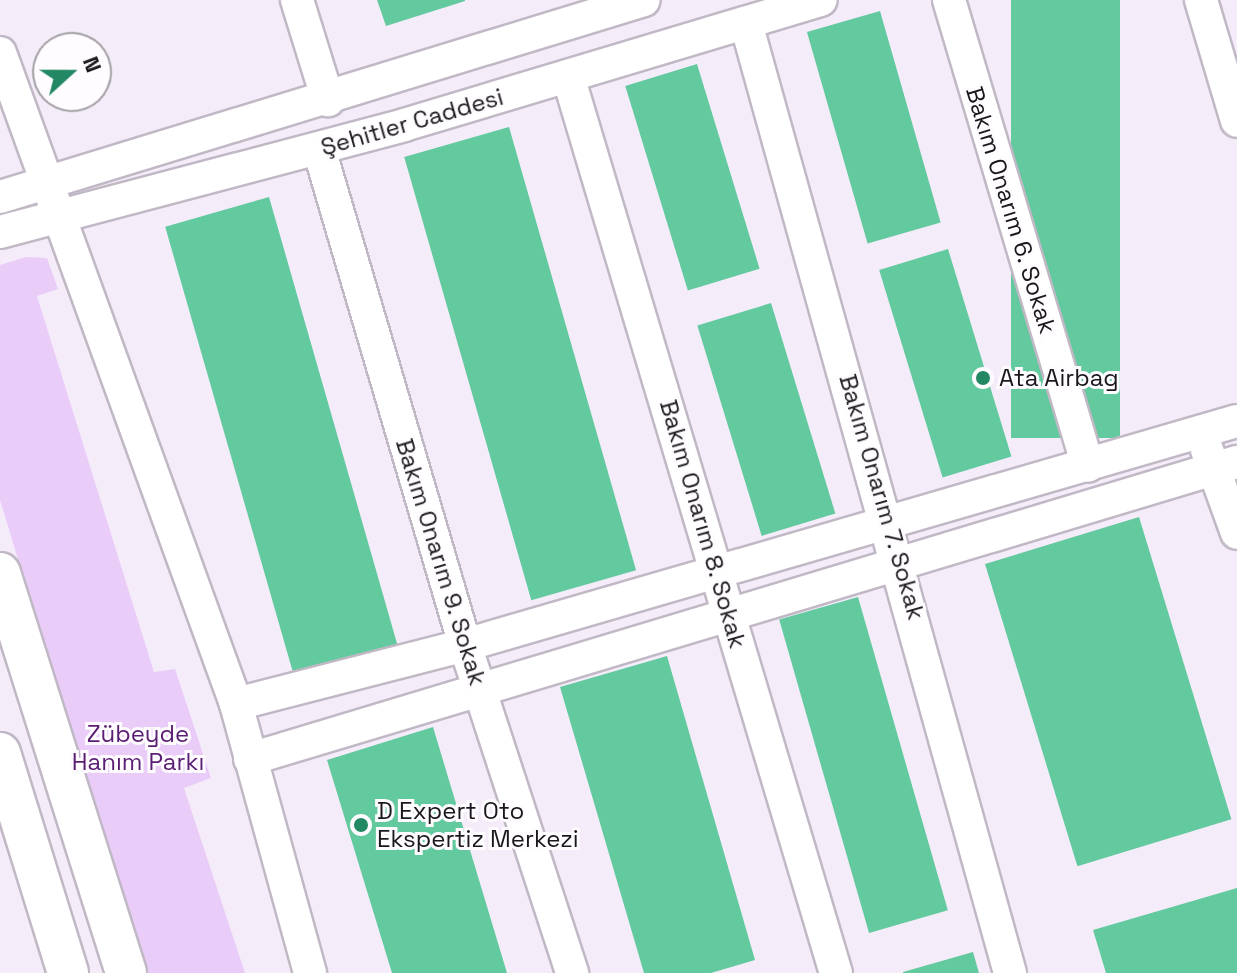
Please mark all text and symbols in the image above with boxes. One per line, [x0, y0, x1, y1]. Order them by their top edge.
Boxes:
north arrow [32, 32, 112, 112]
text: N [77, 52, 108, 76]
street label: Şehitler Caddesi [317, 82, 507, 162]
street label: Bakım Onarım 6. Sokak [960, 83, 1062, 337]
place label: Ata Airbag [999, 364, 1119, 392]
marker: Ata Airbag [974, 369, 992, 387]
street label: Bakım Onarım 7. Sokak [833, 371, 931, 623]
street label: Bakım Onarım 8. Sokak [654, 396, 752, 652]
street label: Bakım Onarım 9. Sokak [390, 435, 492, 689]
park label: Zübeyde Hanım Parkı [72, 720, 204, 776]
place label: D Expert Oto Ekspertiz Merkezi [377, 797, 579, 853]
marker: D Expert Oto Ekspertiz Merkezi [352, 816, 370, 834]

